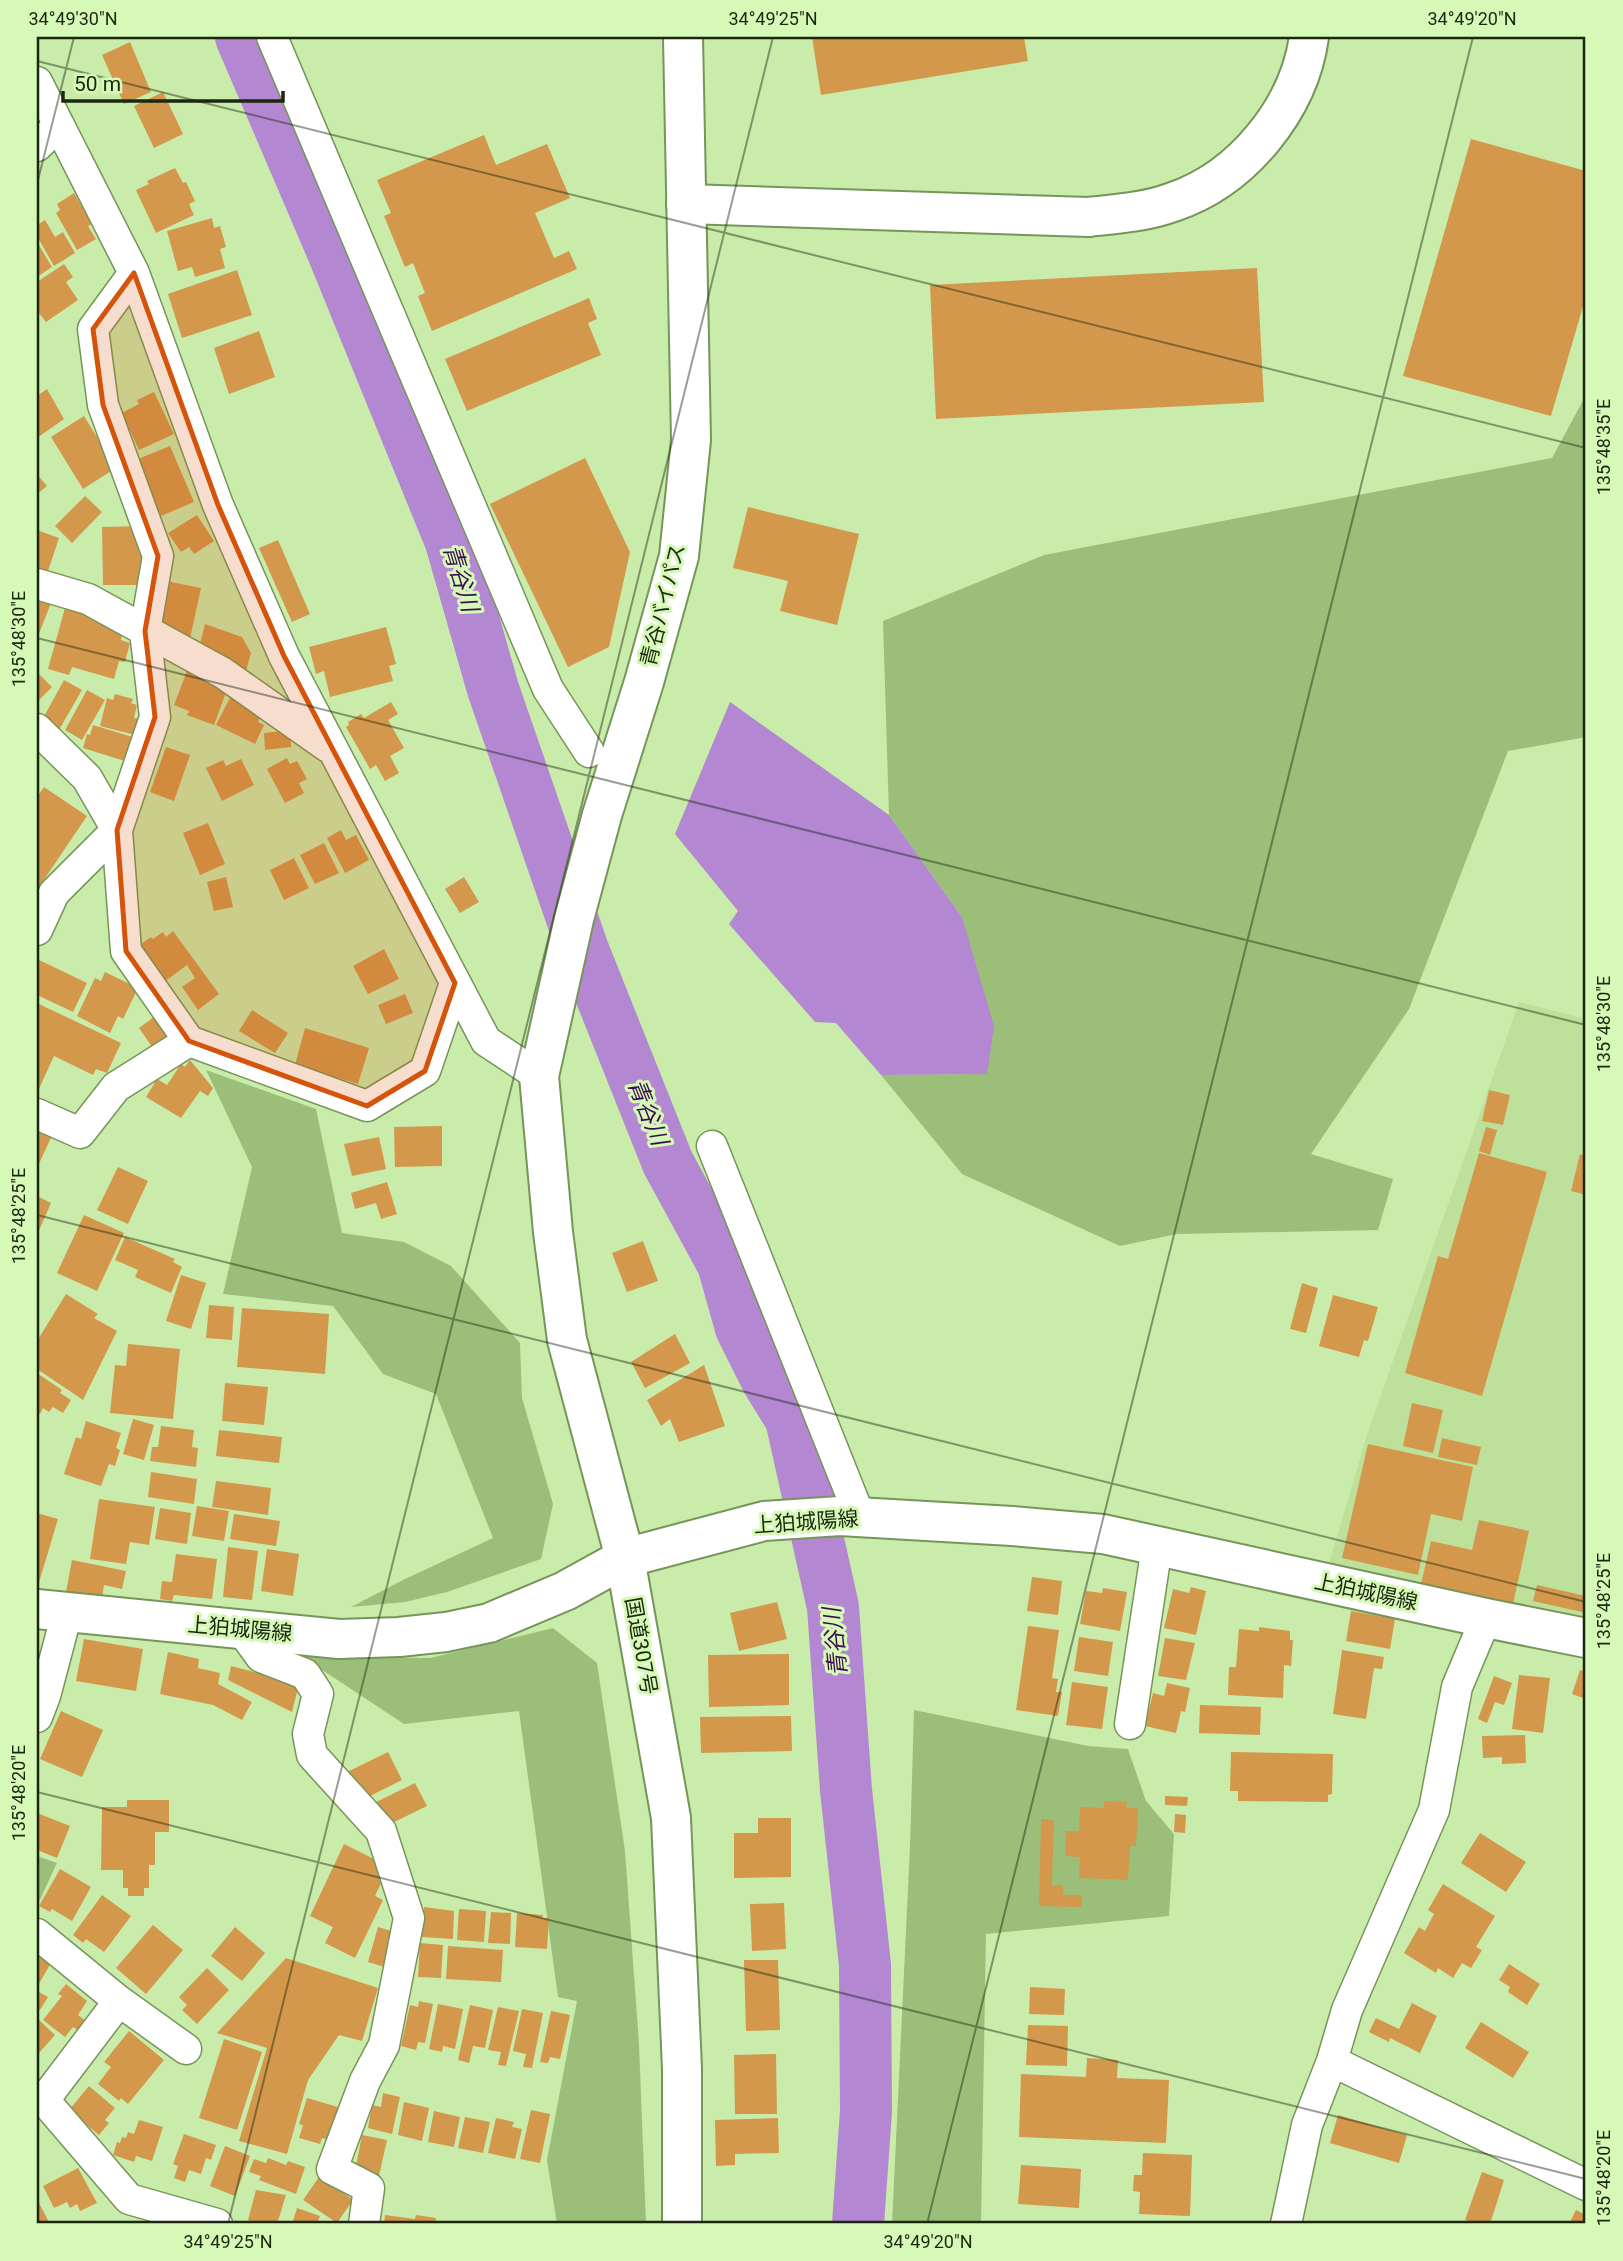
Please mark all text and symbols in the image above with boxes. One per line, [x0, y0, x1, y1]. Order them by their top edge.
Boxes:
text: 34°49'30"N [28, 8, 118, 29]
text: 34°49'25"N [728, 8, 818, 29]
text: 34°49'20"N [1427, 8, 1517, 29]
scale bar [63, 60, 284, 104]
text: 50 m [74, 72, 121, 96]
text: 135°48'35"E [1593, 399, 1614, 495]
water label: 青谷川 [438, 541, 484, 618]
street label: 青谷バイパス [636, 541, 690, 669]
text: 135°48'30"E [8, 591, 29, 687]
text: 135°48'30"E [1593, 976, 1614, 1072]
water label: 青谷川 [622, 1075, 674, 1152]
text: 135°48'25"E [8, 1168, 29, 1264]
street label: 上狛城陽線 [753, 1506, 859, 1538]
text: 135°48'25"E [1593, 1553, 1614, 1649]
street label: 上狛城陽線 [1312, 1569, 1420, 1615]
street label: 国道307号 [621, 1595, 661, 1697]
water label: 青谷川 [818, 1603, 853, 1678]
street label: 上狛城陽線 [187, 1612, 293, 1646]
text: 135°48'20"E [8, 1745, 29, 1841]
text: 135°48'20"E [1593, 2130, 1614, 2226]
text: 34°49'25"N [183, 2231, 273, 2252]
text: 34°49'20"N [883, 2231, 973, 2252]

